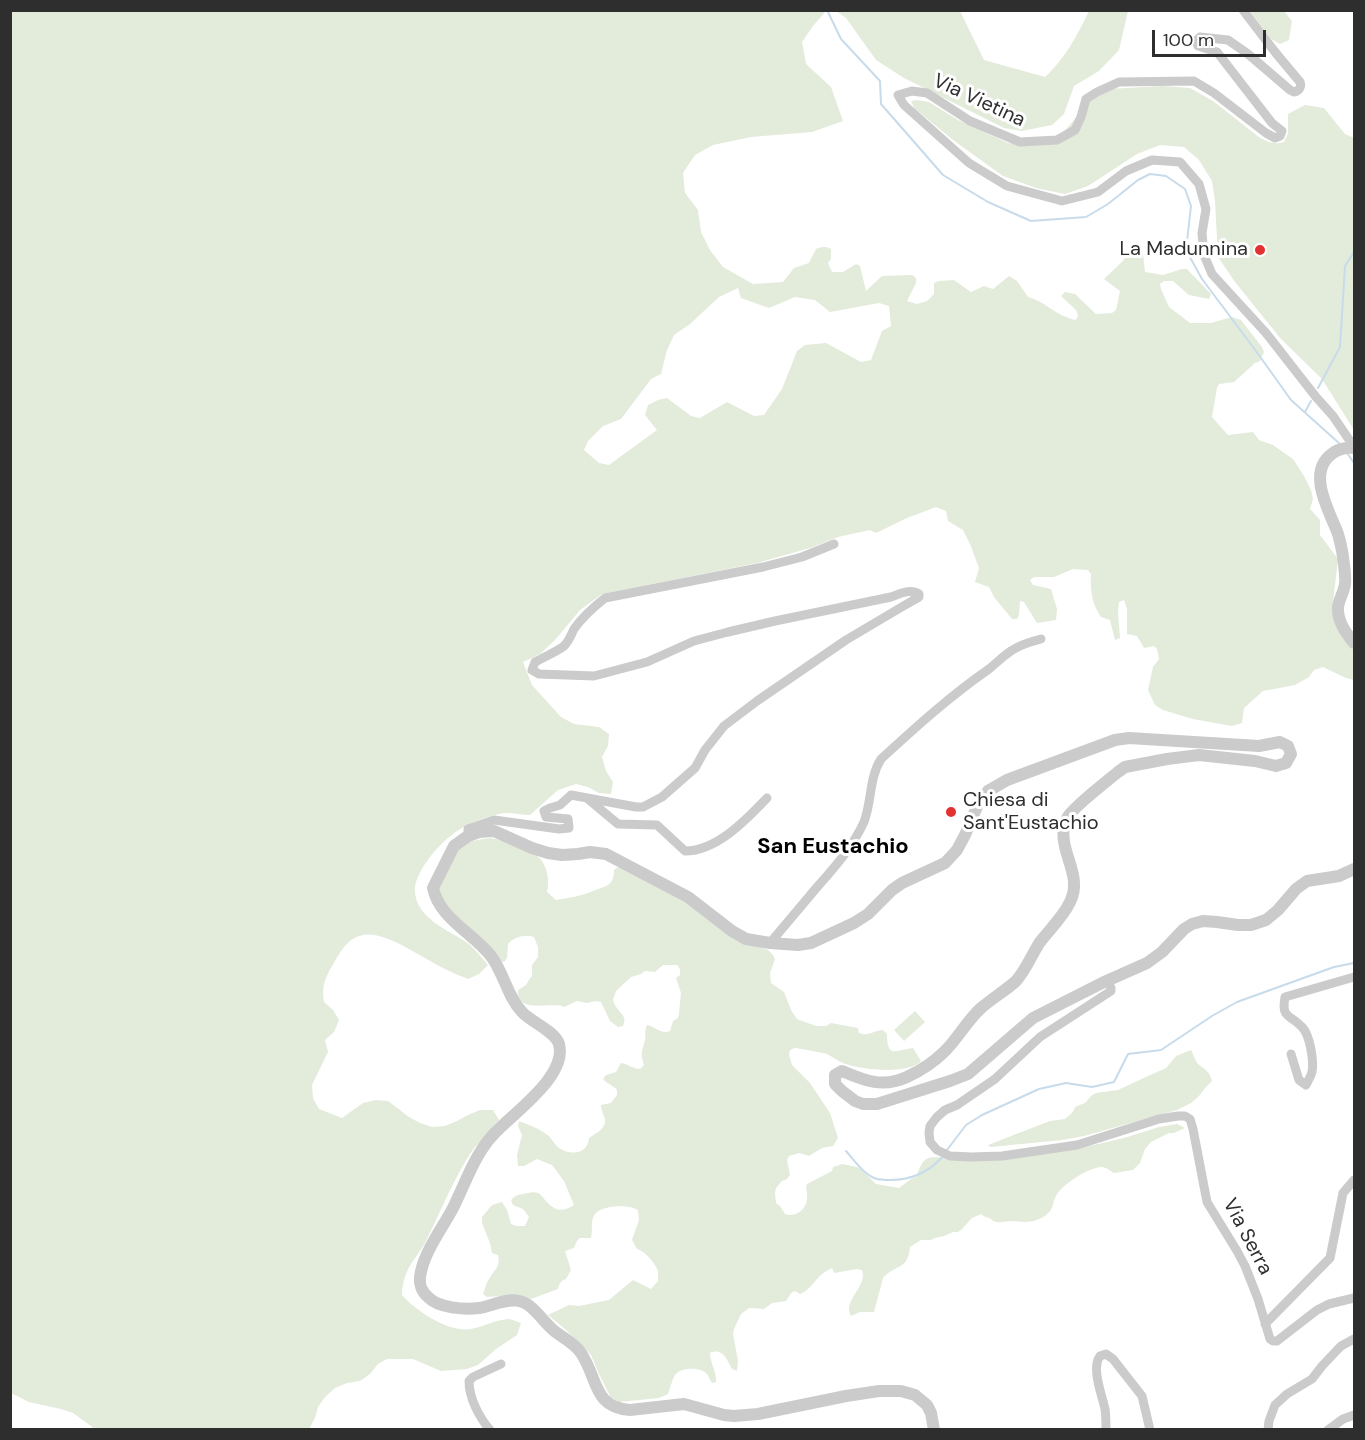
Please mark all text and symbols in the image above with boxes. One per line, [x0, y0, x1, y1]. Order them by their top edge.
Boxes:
scale bar [1155, 18, 1269, 56]
text: 100 m [1163, 28, 1214, 52]
street label: Via Vietina [929, 69, 1029, 133]
place label: La Madunnina [1119, 238, 1248, 262]
marker: La Madunnina [1253, 243, 1267, 257]
place label: Chiesa di Sant'Eustachio [963, 789, 1099, 836]
marker: Chiesa di Sant'Eustachio [944, 805, 958, 819]
district label: San Eustachio [757, 834, 909, 860]
street label: Via Serra [1217, 1195, 1277, 1279]

